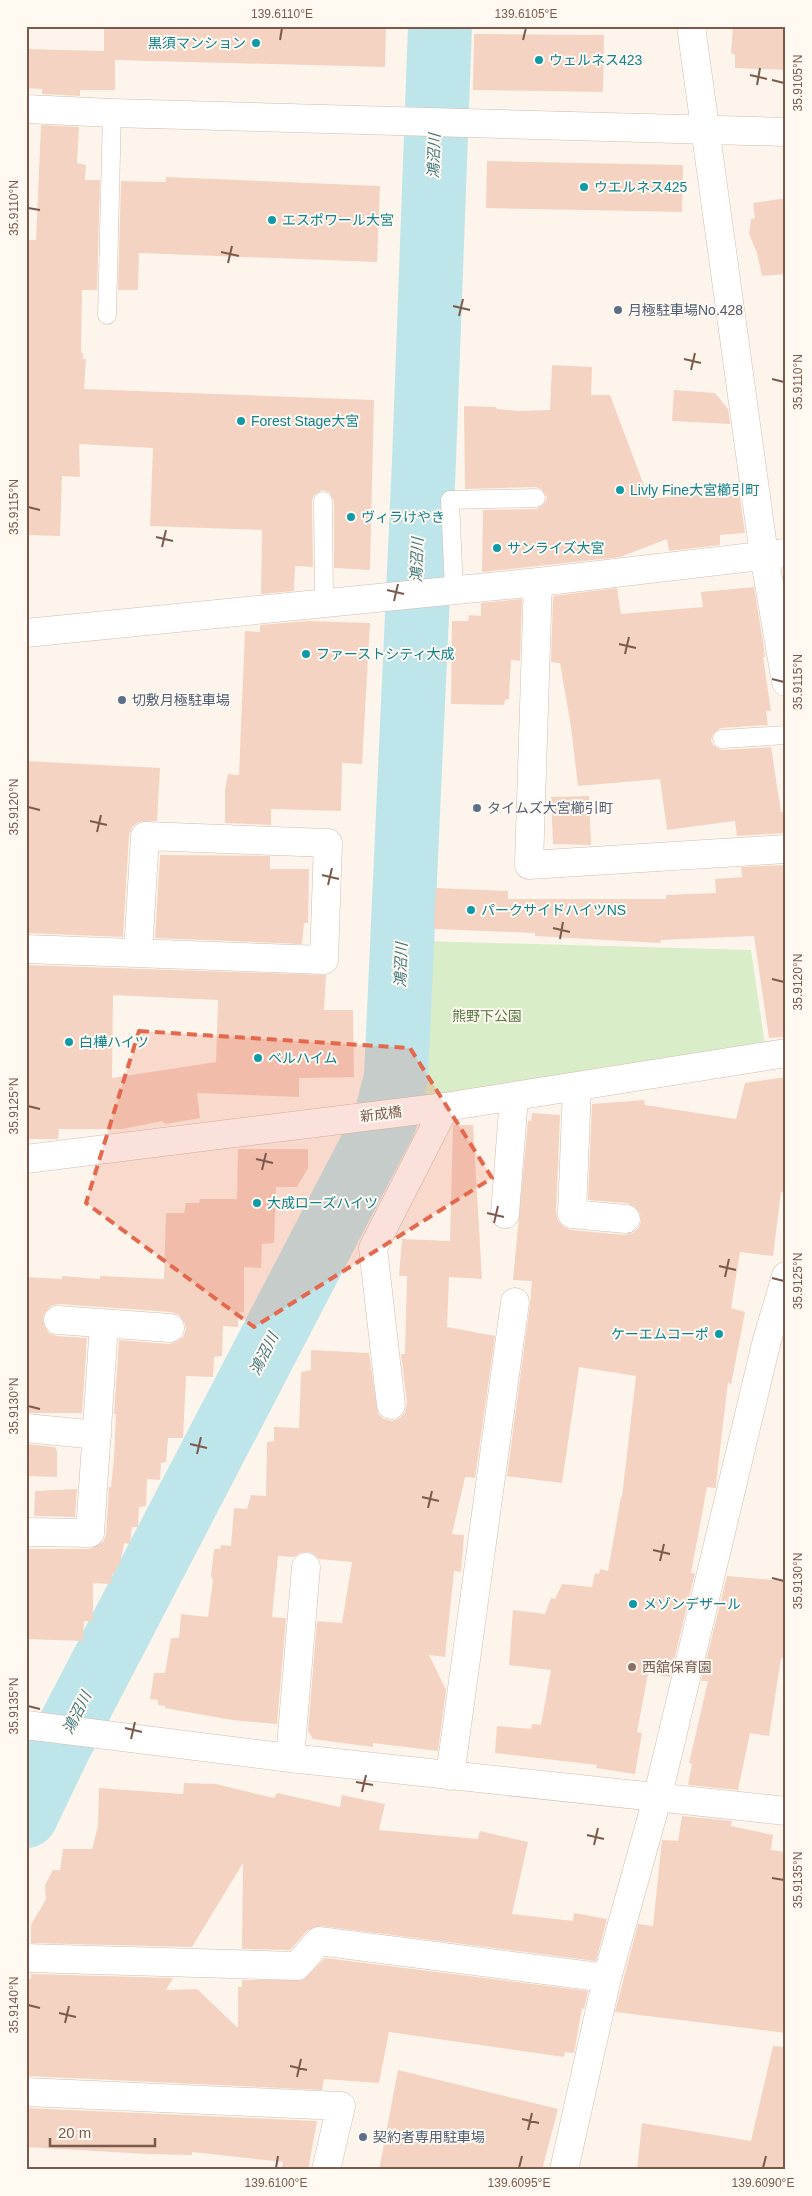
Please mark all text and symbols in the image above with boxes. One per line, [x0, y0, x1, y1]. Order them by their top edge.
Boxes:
text: 139.6110°E [251, 7, 313, 21]
text: 139.6105°E [495, 7, 557, 21]
place label: 黒須マンション [148, 35, 246, 51]
marker: 黒須マンション [250, 37, 262, 49]
place label: ウェルネス423 [549, 52, 643, 68]
marker: ウェルネス423 [533, 54, 545, 66]
text: 35.9105°N [791, 55, 805, 111]
water label: 鴻沼川 [424, 131, 443, 179]
place label: ウエルネス425 [594, 179, 688, 195]
text: 35.9110°N [7, 180, 21, 236]
marker: ウエルネス425 [578, 181, 590, 193]
place label: エスポワール大宮 [282, 212, 394, 228]
marker: エスポワール大宮 [266, 214, 278, 226]
place label: 月極駐車場No.428 [628, 302, 743, 318]
marker: 月極駐車場No.428 [612, 304, 624, 316]
text: 35.9110°N [791, 354, 805, 410]
place label: Forest Stage大宮 [251, 413, 359, 429]
marker: Forest Stage大宮 [235, 415, 247, 427]
text: 35.9115°N [7, 479, 21, 535]
place label: Livly Fine大宮櫛引町 [630, 482, 759, 498]
marker: Livly Fine大宮櫛引町 [614, 484, 626, 496]
place label: ヴィラけやき [361, 509, 445, 525]
marker: ヴィラけやき [345, 511, 357, 523]
water label: 鴻沼川 [407, 535, 426, 583]
place label: サンライズ大宮 [507, 540, 605, 556]
marker: サンライズ大宮 [491, 542, 503, 554]
place label: ファーストシティ大成 [316, 646, 454, 662]
marker: ファーストシティ大成 [300, 648, 312, 660]
text: 35.9115°N [791, 654, 805, 710]
place label: 切敷月極駐車場 [132, 692, 230, 708]
marker: 切敷月極駐車場 [116, 694, 128, 706]
text: 35.9120°N [7, 779, 21, 835]
place label: タイムズ大宮櫛引町 [487, 800, 613, 816]
marker: タイムズ大宮櫛引町 [471, 802, 483, 814]
place label: パークサイドハイツNS [481, 902, 626, 918]
marker: パークサイドハイツNS [465, 904, 477, 916]
water label: 鴻沼川 [391, 940, 410, 988]
text: 35.9120°N [791, 954, 805, 1010]
park label: 熊野下公園 [452, 1008, 522, 1024]
place label: 白樺ハイツ [79, 1034, 149, 1050]
marker: 白樺ハイツ [63, 1036, 75, 1048]
place label: ベルハイム [268, 1050, 337, 1066]
marker: ベルハイム [252, 1052, 264, 1064]
text: 35.9125°N [7, 1078, 21, 1134]
street label: 新成橋 [359, 1104, 403, 1124]
place label: 大成ローズハイツ [267, 1195, 378, 1211]
marker: 大成ローズハイツ [251, 1197, 263, 1209]
text: 35.9125°N [791, 1253, 805, 1309]
place label: ケーエムコーポ [611, 1326, 709, 1342]
water label: 鴻沼川 [246, 1328, 282, 1378]
marker: ケーエムコーポ [713, 1328, 725, 1340]
text: 35.9130°N [7, 1378, 21, 1434]
text: 35.9130°N [791, 1553, 805, 1609]
place label: メゾンデザール [643, 1596, 741, 1612]
marker: メゾンデザール [627, 1598, 639, 1610]
place label: 西舘保育園 [642, 1659, 712, 1675]
marker: 西舘保育園 [626, 1661, 638, 1673]
text: 35.9135°N [7, 1678, 21, 1734]
water label: 鴻沼川 [59, 1687, 95, 1737]
text: 35.9135°N [791, 1852, 805, 1908]
text: 35.9140°N [7, 1977, 21, 2033]
scale bar [50, 2116, 155, 2148]
text: 20 m [58, 2124, 91, 2141]
place label: 契約者専用駐車場 [373, 2129, 485, 2145]
marker: 契約者専用駐車場 [357, 2131, 369, 2143]
text: 139.6100°E [245, 2176, 307, 2190]
text: 139.6095°E [488, 2176, 550, 2190]
text: 139.6090°E [732, 2176, 794, 2190]

